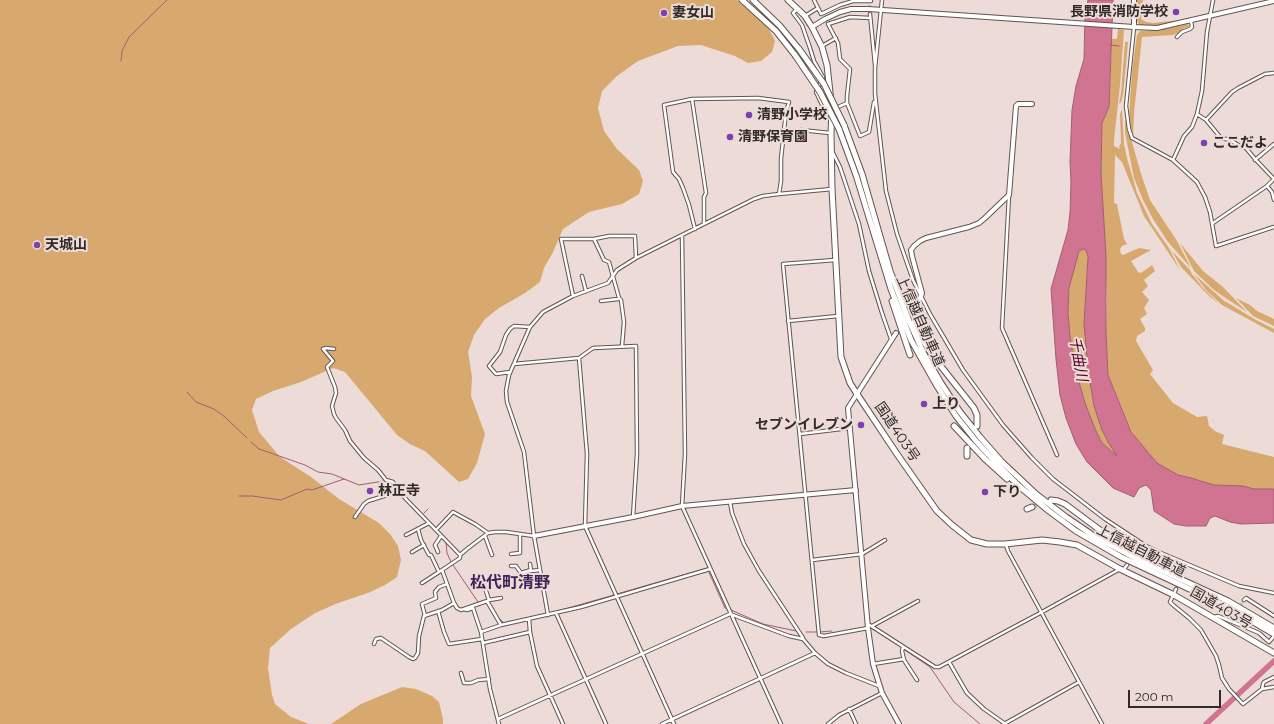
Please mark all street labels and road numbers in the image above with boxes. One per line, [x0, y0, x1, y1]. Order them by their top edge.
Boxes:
street label: 上信越自動車道 [892, 273, 948, 369]
street label: 国道403号 [871, 399, 923, 465]
street label: 上信越自動車道 [1094, 521, 1188, 581]
street label: 国道403号 [1187, 584, 1255, 632]

